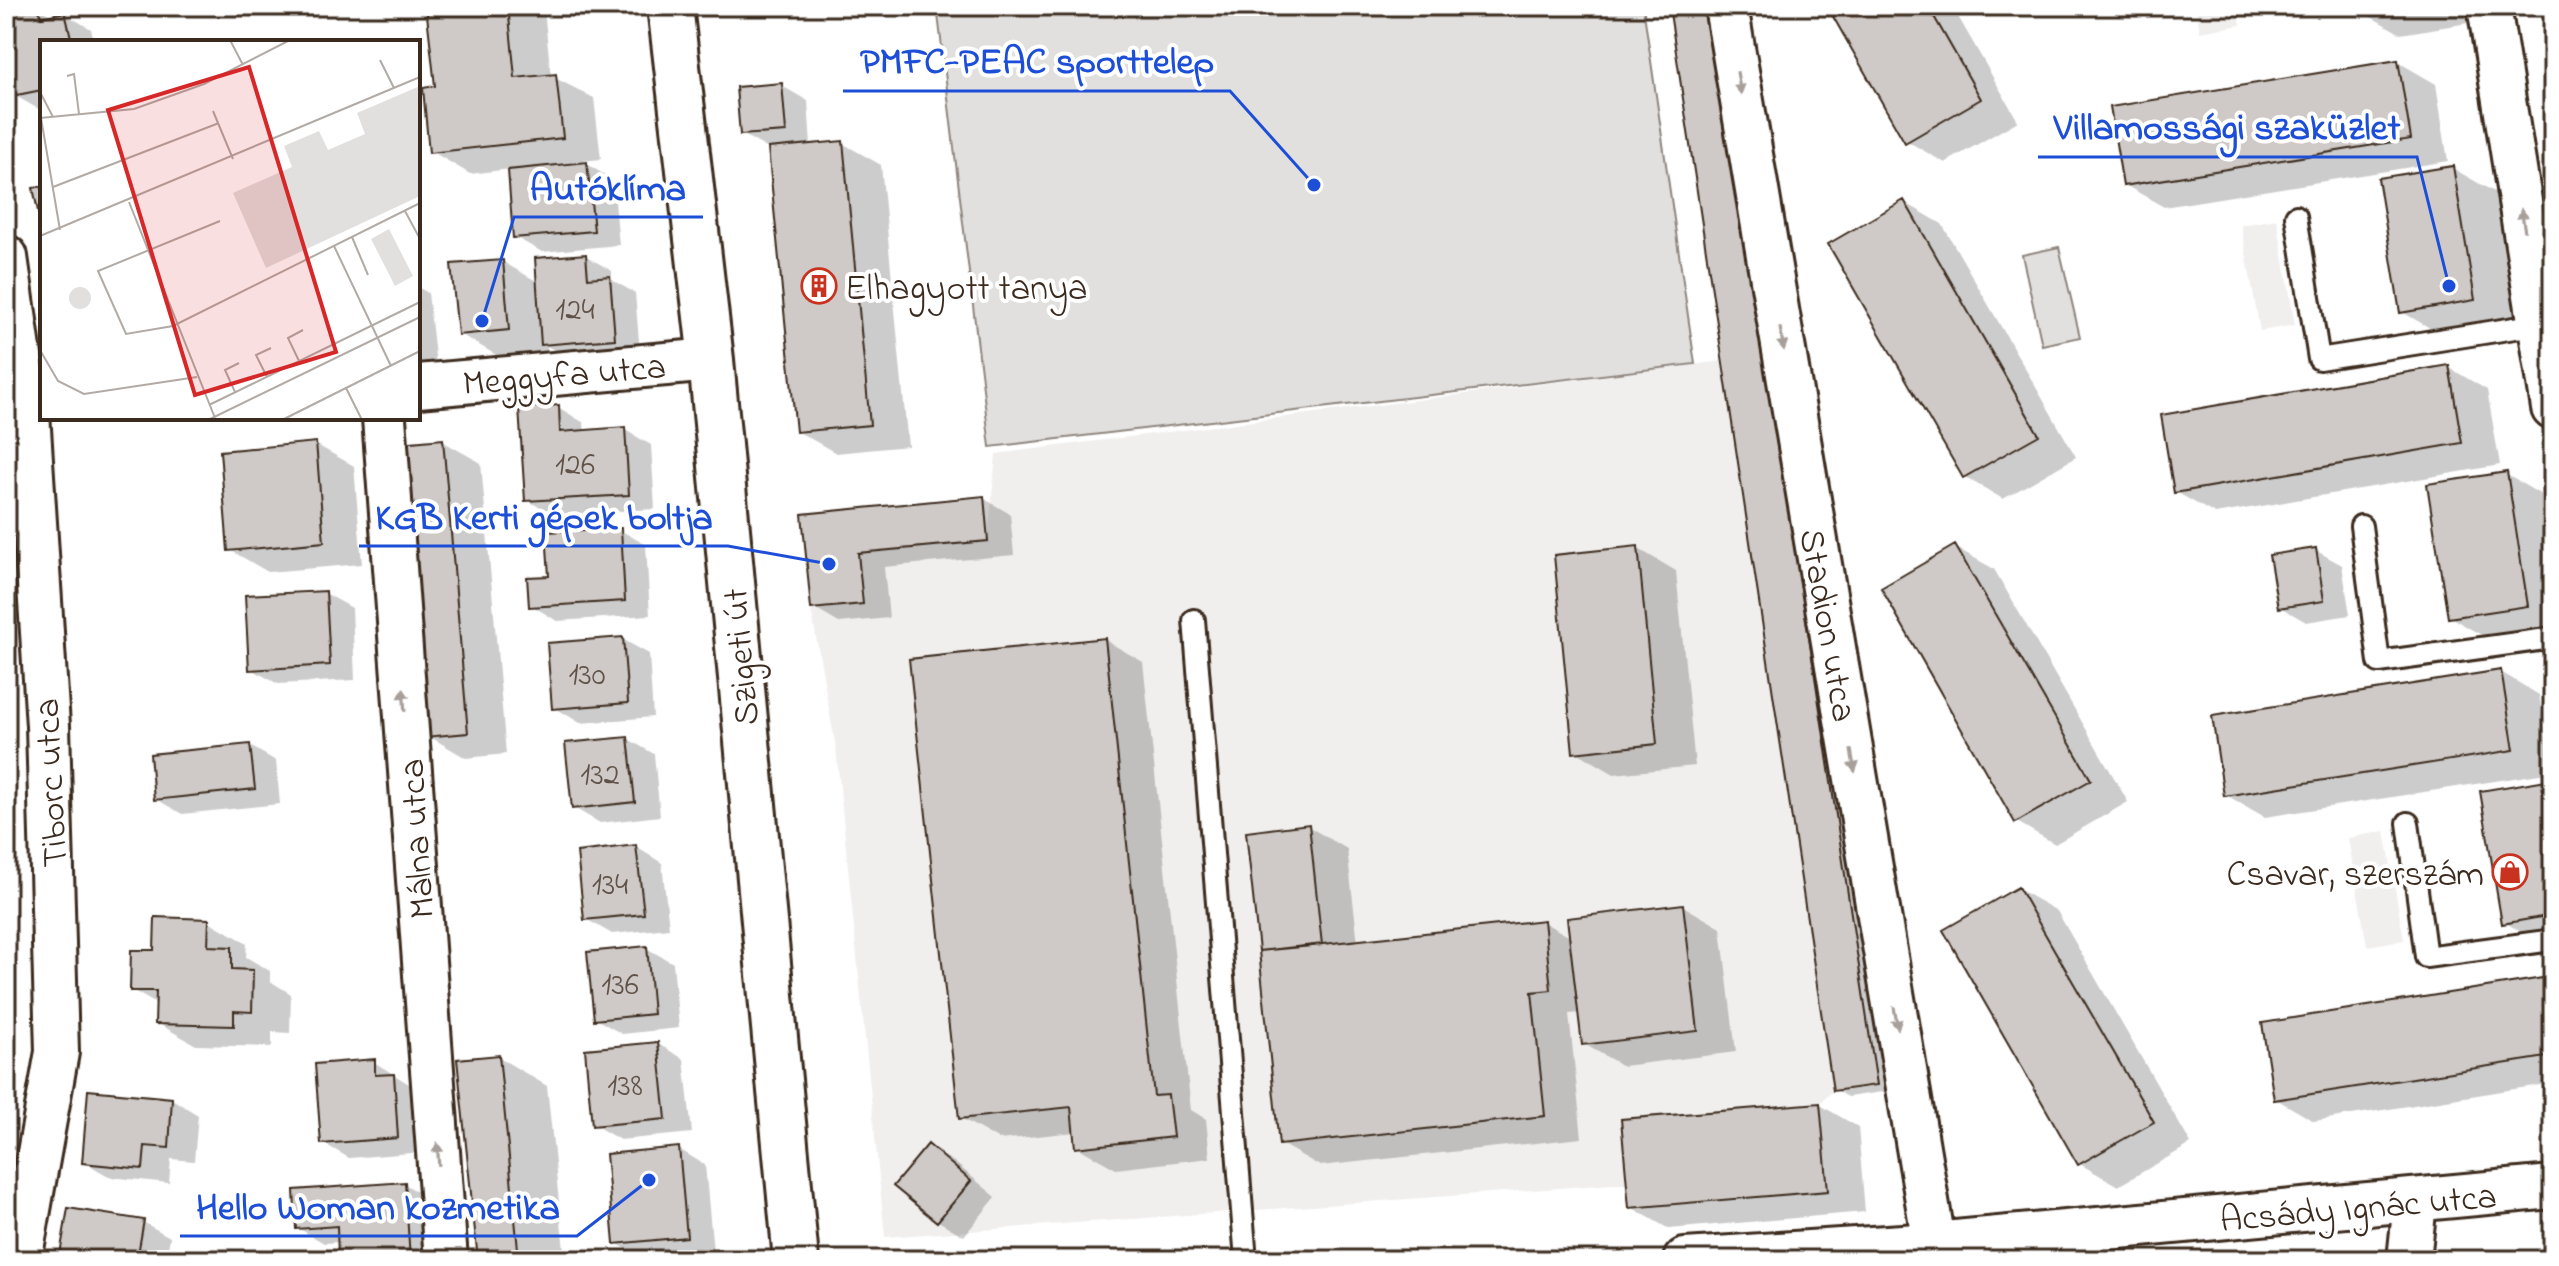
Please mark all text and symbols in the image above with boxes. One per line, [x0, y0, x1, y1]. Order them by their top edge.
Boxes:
callout: PMFC-PEAC sporttelep [843, 29, 1230, 91]
text: PMFC-PEAC sporttelep [860, 36, 1214, 92]
inset map [40, 40, 420, 420]
one-way arrow [1734, 71, 1746, 96]
callout: Villamossági szaküzlet [2038, 95, 2417, 157]
text: Villamossági szaküzlet [2053, 102, 2401, 158]
callout: Autóklíma [514, 155, 703, 217]
text: Autóklíma [530, 163, 686, 219]
one-way arrow [2516, 207, 2529, 232]
place label: Elhagyott tanya [845, 264, 1087, 317]
building icon: Elhagyott tanya [800, 267, 838, 305]
house number: 124 [555, 288, 595, 335]
one-way arrow [1777, 327, 1789, 352]
street label: Meggyfa utca [461, 342, 668, 413]
house number: 126 [555, 443, 595, 490]
callout: KGB Kerti gépek boltja [359, 484, 728, 546]
text: KGB Kerti gépek boltja [375, 492, 713, 548]
street label: Stadion utca [1783, 525, 1869, 726]
street label: Szigeti út [711, 586, 776, 727]
house number: 130 [568, 653, 606, 700]
one-way arrow [397, 687, 410, 712]
street label: Tiborc utca [23, 697, 84, 869]
one-way arrow [1848, 749, 1860, 774]
house number: 132 [580, 753, 620, 800]
street label: Málna utca [387, 757, 452, 920]
place label: Csavar, szerszám [2227, 850, 2484, 903]
shop icon: Csavar, szerszám [2491, 853, 2529, 891]
house number: 134 [592, 863, 628, 910]
house number: 136 [601, 963, 639, 1010]
one-way arrow [1891, 1006, 1903, 1031]
house number: 138 [607, 1064, 643, 1111]
one-way arrow [431, 1141, 444, 1166]
street label: Acsády Ignác utca [2218, 1172, 2499, 1249]
callout: Hello Woman kozmetika [180, 1174, 577, 1236]
text: Hello Woman kozmetika [196, 1182, 560, 1238]

